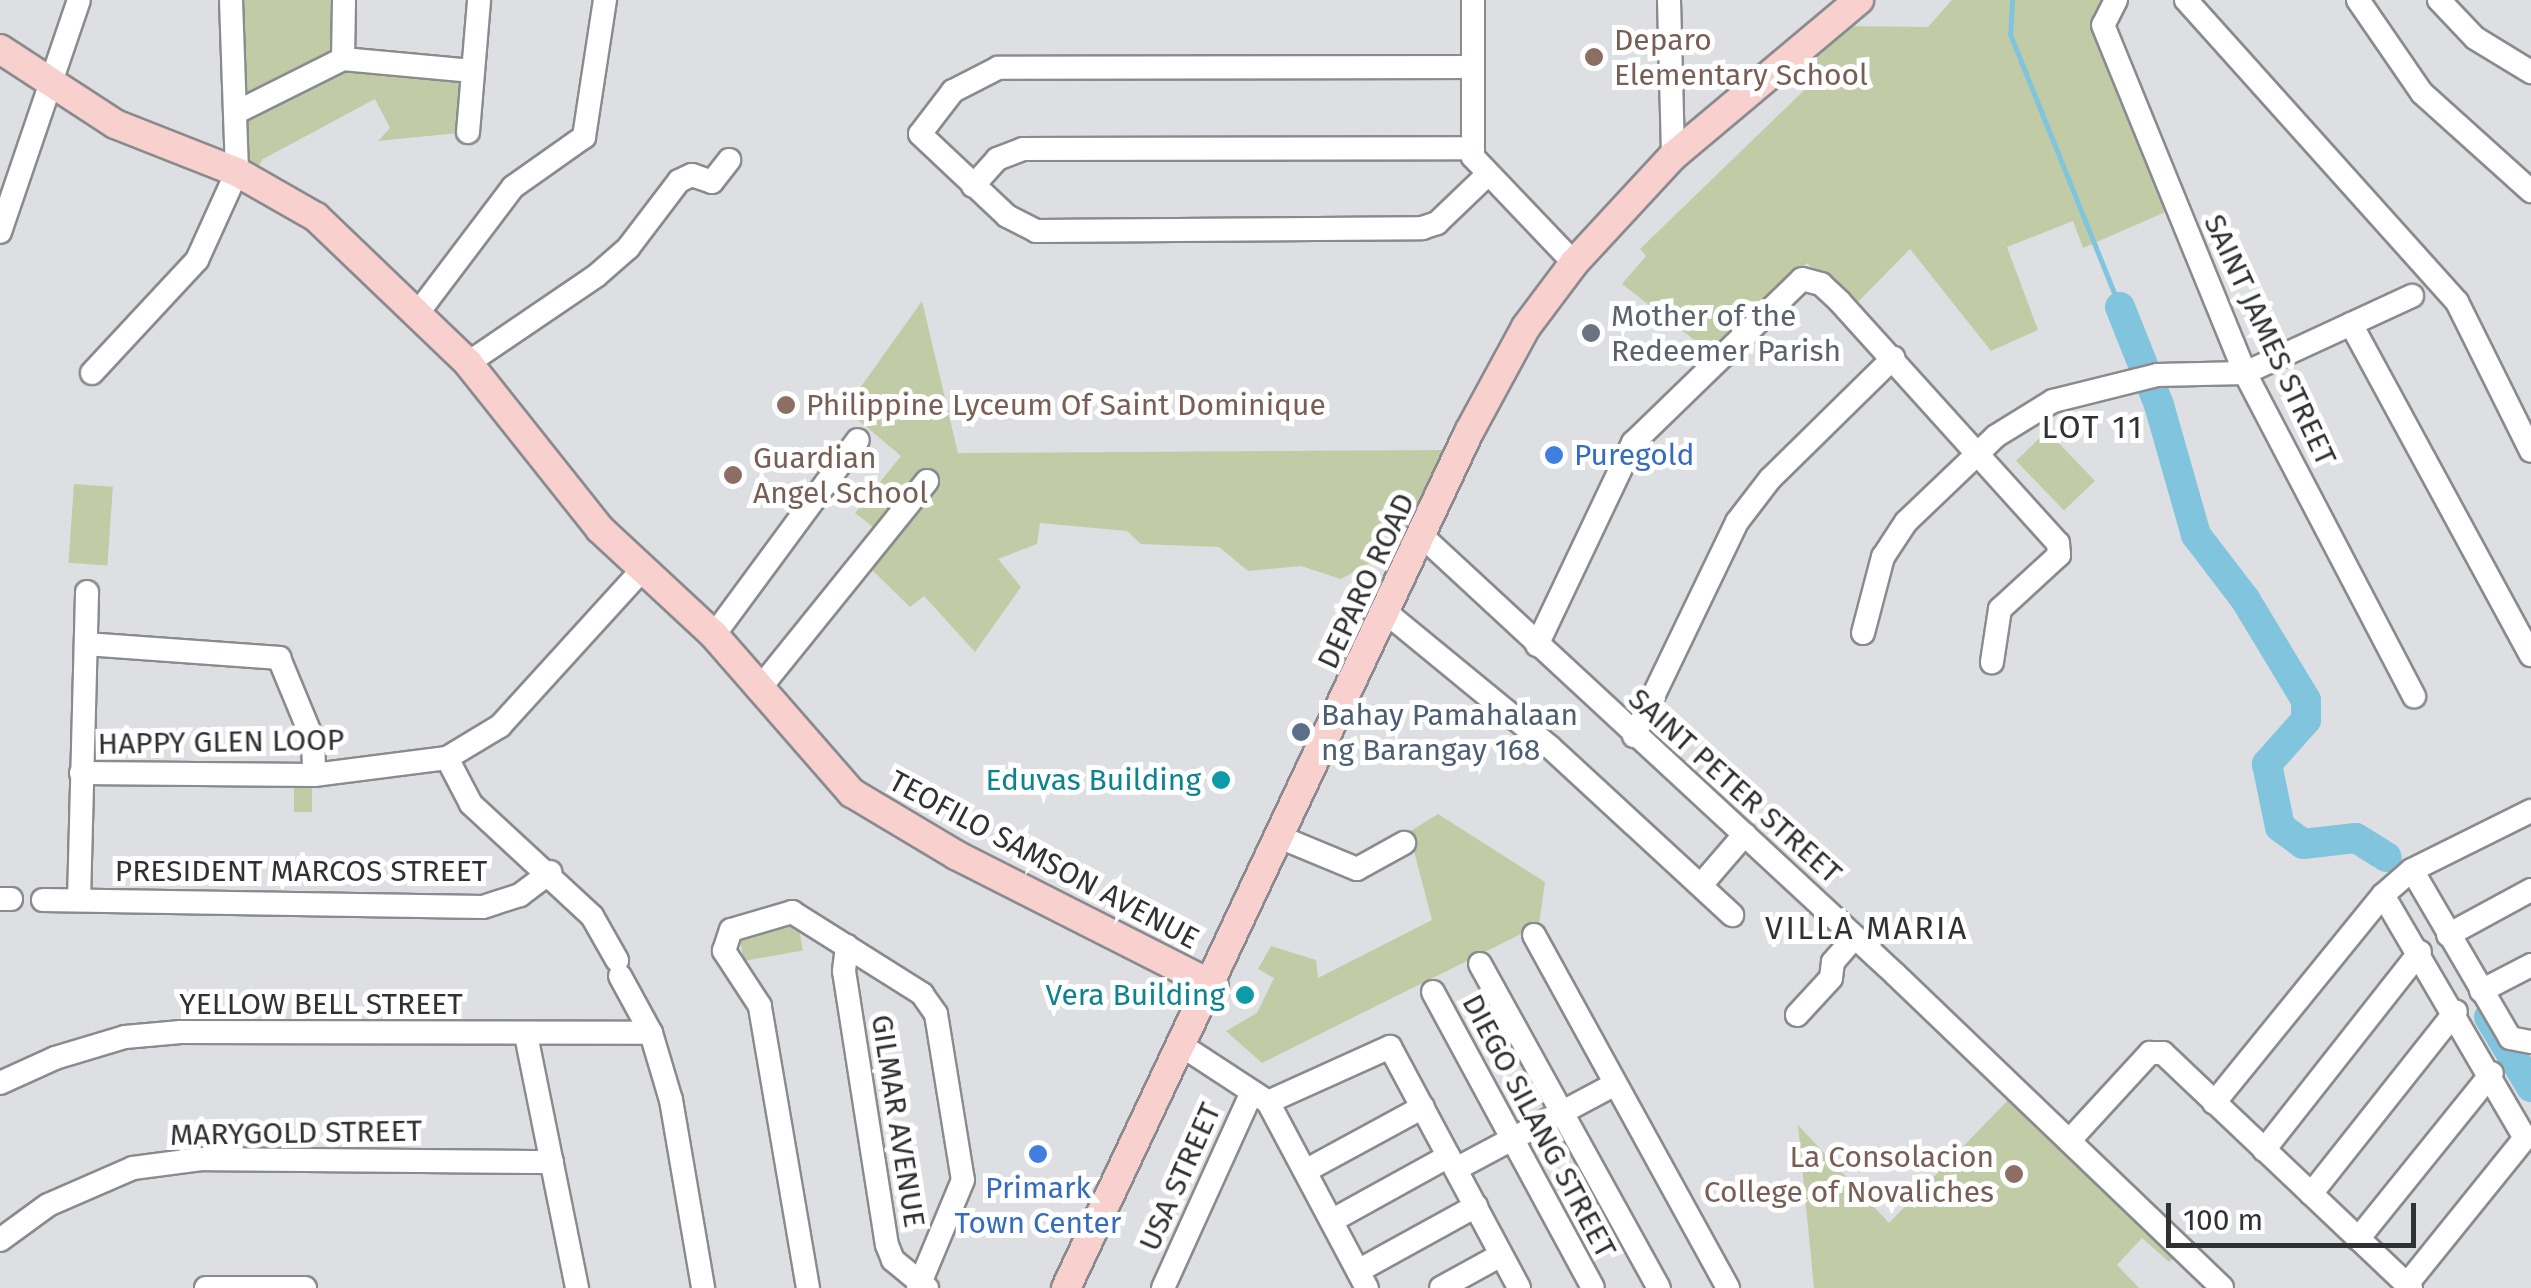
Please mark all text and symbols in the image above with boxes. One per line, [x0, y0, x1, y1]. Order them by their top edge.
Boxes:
place label: Deparo Elementary School [1614, 22, 1868, 92]
marker: Deparo Elementary School [1583, 46, 1605, 68]
street label: SAINT JAMES STREET [2196, 209, 2344, 471]
place label: Mother of the Redeemer Parish [1611, 298, 1841, 368]
marker: Mother of the Redeemer Parish [1580, 322, 1602, 344]
place label: Philippine Lyceum Of Saint Dominique [806, 387, 1326, 423]
marker: Philippine Lyceum Of Saint Dominique [775, 394, 797, 416]
district label: LOT 11 [2042, 408, 2144, 446]
place label: Puregold [1574, 437, 1694, 473]
place label: Guardian Angel School [753, 440, 928, 510]
marker: Puregold [1543, 444, 1565, 466]
marker: Guardian Angel School [722, 464, 744, 486]
street label: DEPARO ROAD [1310, 487, 1422, 675]
street label: SAINT PETER STREET [1621, 681, 1849, 891]
place label: Bahay Pamahalaan ng Barangay 168 [1321, 697, 1578, 768]
marker: Bahay Pamahalaan ng Barangay 168 [1290, 721, 1312, 743]
street label: HAPPY GLEN LOOP [97, 722, 345, 762]
place label: Eduvas Building [986, 762, 1201, 798]
street label: TEOFILO SAMSON AVENUE [883, 763, 1205, 957]
marker: Eduvas Building [1210, 769, 1232, 791]
street label: PRESIDENT MARCOS STREET [115, 853, 487, 889]
district label: VILLA MARIA [1765, 909, 1969, 947]
place label: Vera Building [1046, 977, 1225, 1013]
marker: Vera Building [1234, 984, 1256, 1006]
street label: YELLOW BELL STREET [179, 986, 463, 1022]
street label: DIEGO SILANG STREET [1454, 988, 1624, 1264]
street label: GILMAR AVENUE [863, 1012, 933, 1230]
street label: USA STREET [1131, 1098, 1229, 1256]
street label: MARYGOLD STREET [170, 1113, 422, 1153]
place label: La Consolacion College of Novaliches [1704, 1139, 1994, 1210]
marker: Primark Town Center [1027, 1143, 1049, 1165]
marker: La Consolacion College of Novaliches [2003, 1163, 2025, 1185]
place label: Primark Town Center [955, 1170, 1121, 1240]
scale bar [2171, 1183, 2421, 1245]
text: 100 m [2183, 1202, 2263, 1238]

